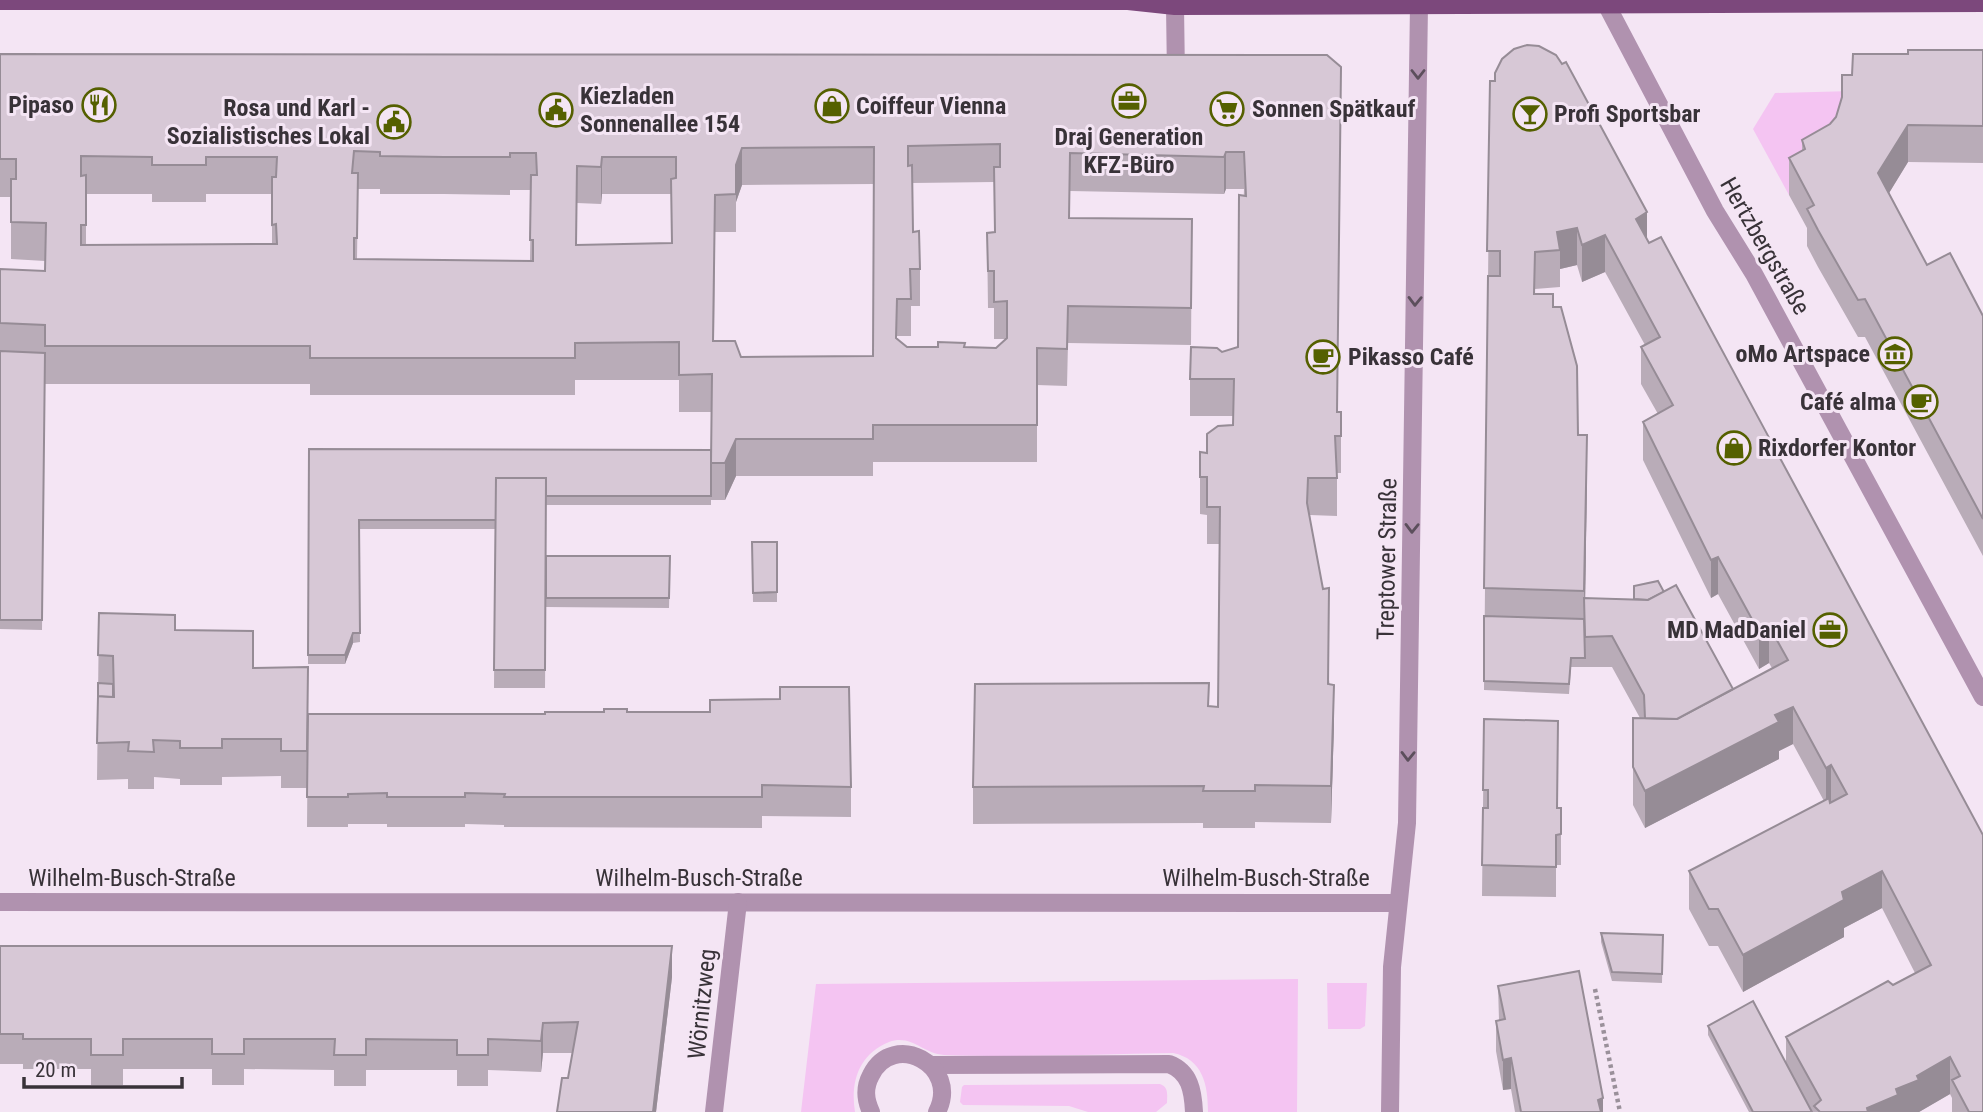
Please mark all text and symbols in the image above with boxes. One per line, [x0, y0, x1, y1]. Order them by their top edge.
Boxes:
one-way arrow [1410, 68, 1425, 79]
place label: Kiezladen Sonnenallee 154 [580, 82, 740, 138]
office icon: Draj Generation KFZ-Büro [1110, 82, 1148, 120]
restaurant icon: Pipaso [80, 86, 118, 124]
shop icon: Coiffeur Vienna [813, 87, 851, 125]
supermarket icon: Sonnen Spätkauf [1208, 90, 1246, 128]
place label: Pipaso [8, 91, 74, 119]
public building icon: Kiezladen Sonnenallee 154 [537, 91, 575, 129]
place label: Coiffeur Vienna [856, 92, 1006, 120]
place label: Rosa und Karl - Sozialistisches Lokal [167, 94, 370, 150]
place label: Sonnen Spätkauf [1252, 95, 1415, 123]
bar icon: Profi Sportsbar [1511, 95, 1549, 133]
place label: Profi Sportsbar [1554, 100, 1700, 128]
public building icon: Rosa und Karl - Sozialistisches Lokal [375, 103, 413, 141]
place label: Draj Generation KFZ-Büro [1055, 123, 1203, 179]
street label: Hertzbergstraße [1714, 172, 1816, 320]
one-way arrow [1407, 296, 1423, 307]
museum icon: oMo Artspace [1876, 335, 1914, 373]
cafe icon: Pikasso Café [1304, 338, 1342, 376]
place label: oMo Artspace [1736, 340, 1870, 368]
place label: Pikasso Café [1348, 343, 1474, 371]
cafe icon: Café alma [1902, 383, 1940, 421]
place label: Café alma [1800, 388, 1896, 416]
shop icon: Rixdorfer Kontor [1715, 429, 1753, 467]
place label: Rixdorfer Kontor [1758, 434, 1916, 462]
street label: Treptower Straße [1372, 478, 1402, 640]
one-way arrow [1404, 524, 1420, 534]
office icon: MD MadDaniel [1811, 611, 1849, 649]
place label: MD MadDaniel [1667, 616, 1806, 644]
one-way arrow [1401, 751, 1416, 762]
street label: Wilhelm-Busch-Straße [28, 864, 236, 892]
street label: Wilhelm-Busch-Straße [595, 864, 803, 892]
street label: Wilhelm-Busch-Straße [1162, 864, 1370, 892]
street label: Wörnitzweg [682, 947, 722, 1061]
scale bar [24, 1046, 182, 1090]
text: 20 m [35, 1058, 76, 1082]

